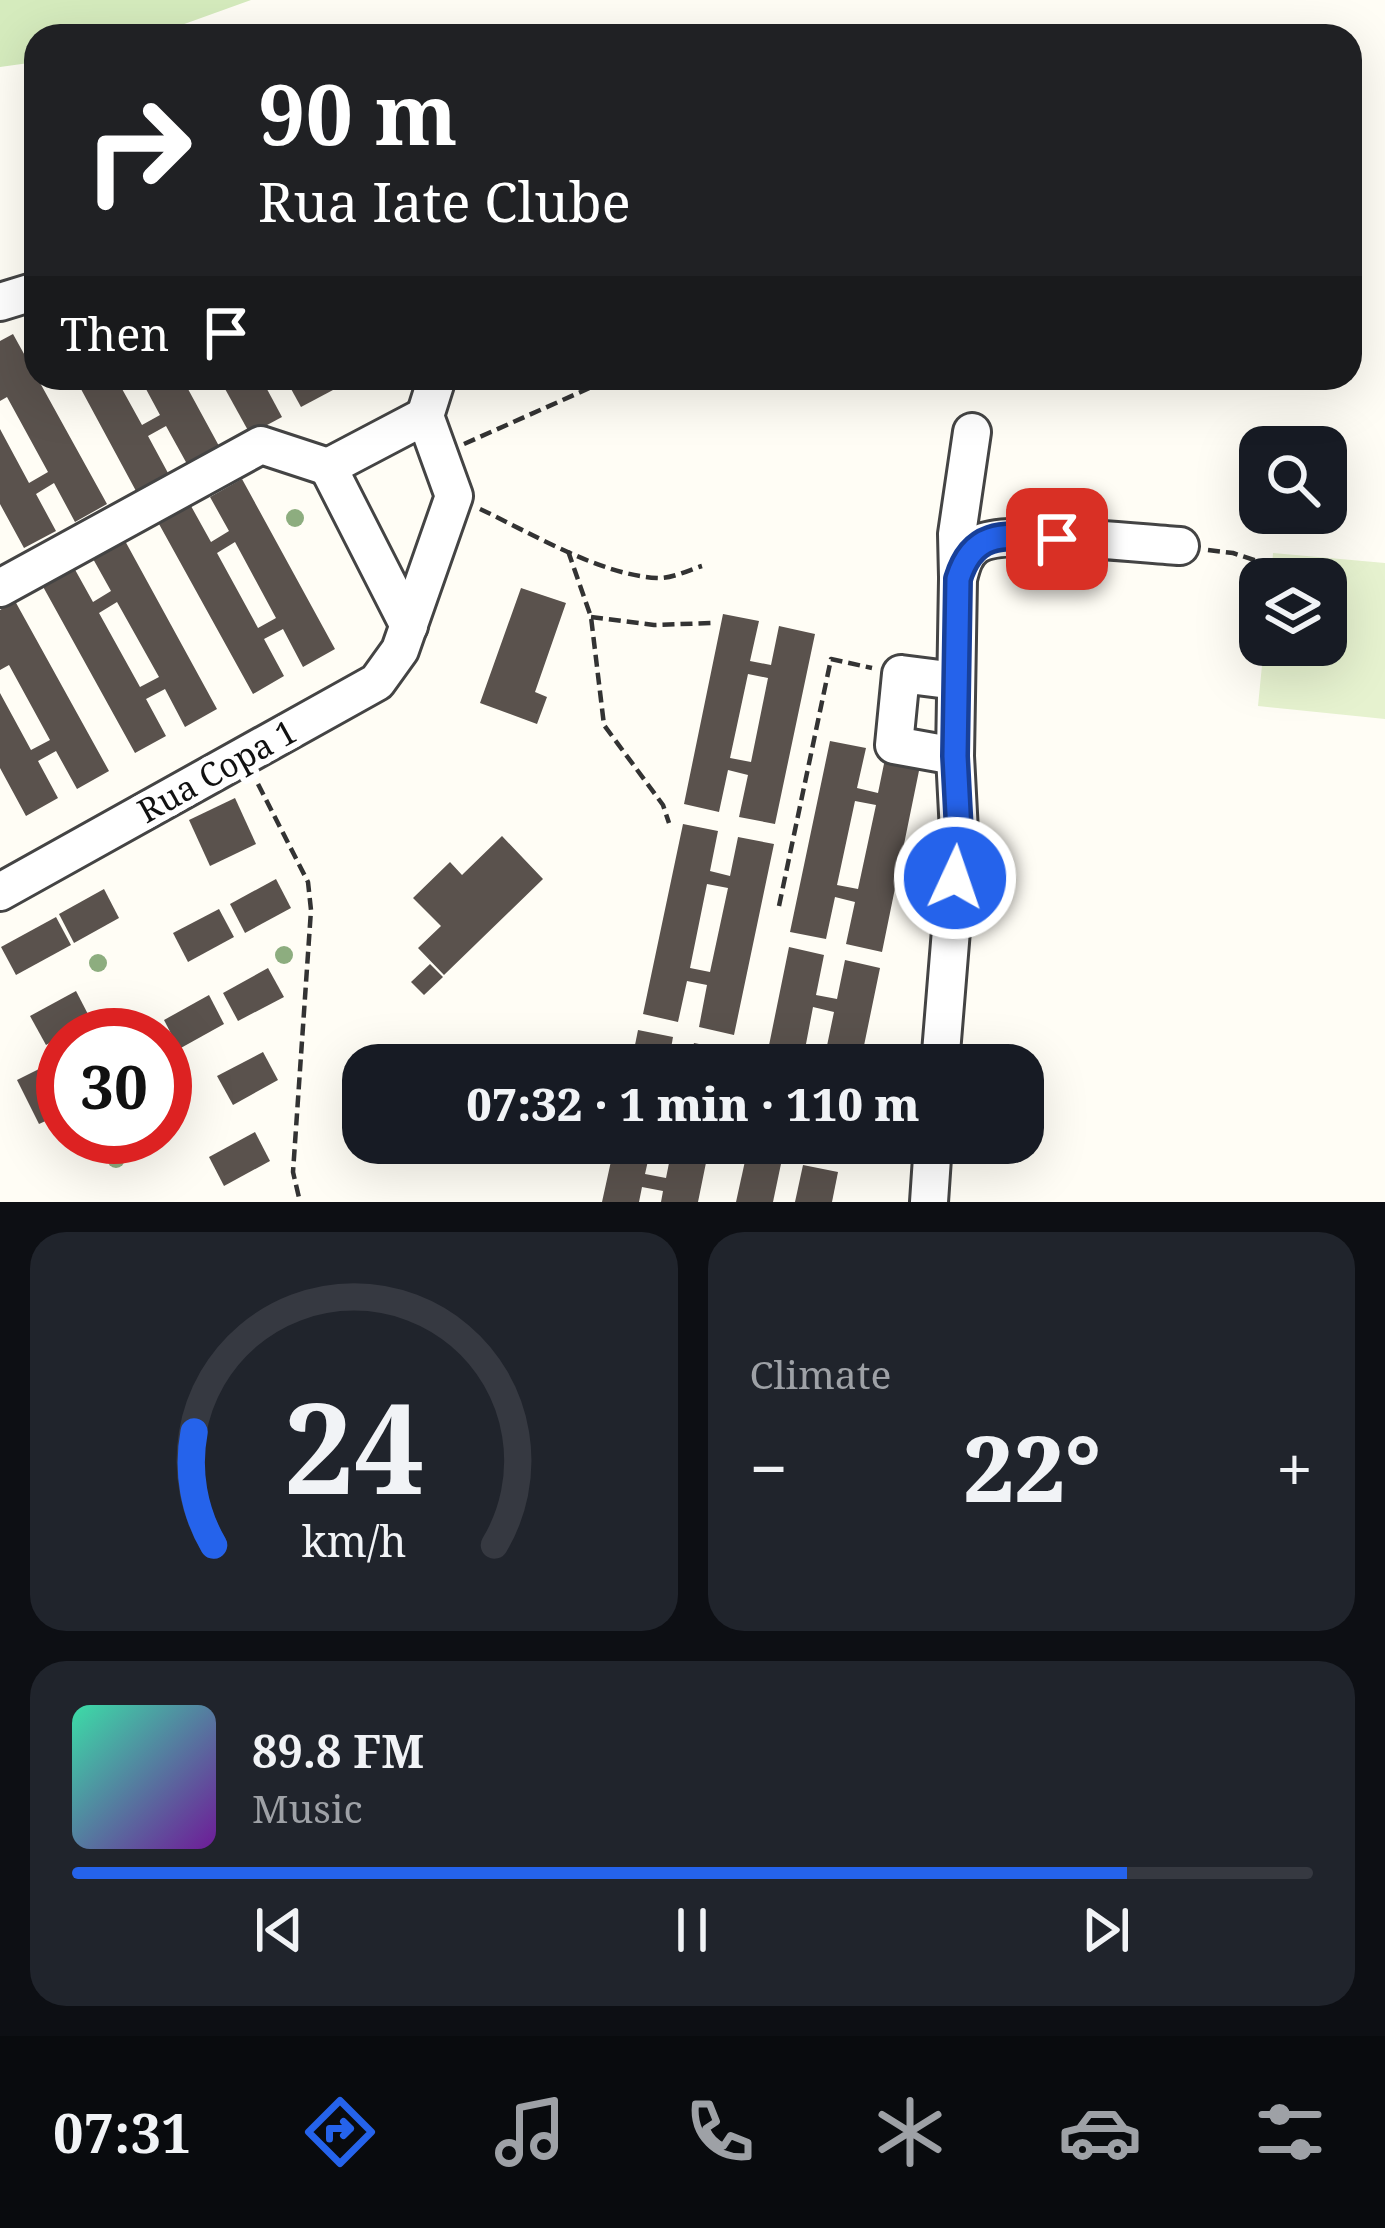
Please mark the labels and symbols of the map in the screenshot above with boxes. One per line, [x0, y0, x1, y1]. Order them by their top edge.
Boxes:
pin [1006, 488, 1108, 590]
street label: Rua Copa 1 [129, 708, 304, 833]
position arrow [892, 815, 1018, 941]
speed limit sign: 30 [36, 1008, 192, 1164]

